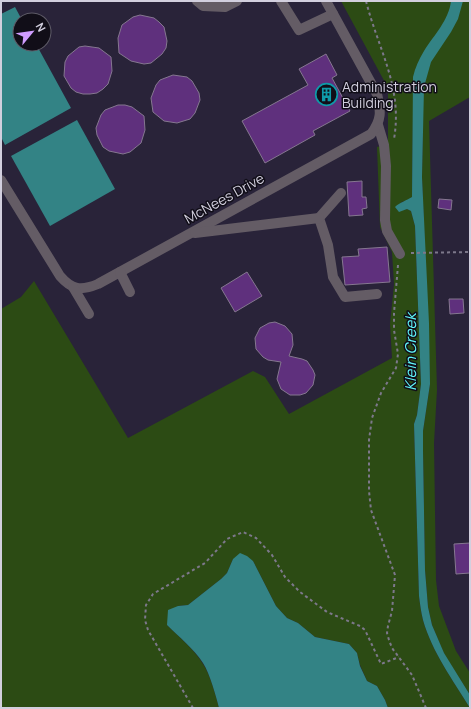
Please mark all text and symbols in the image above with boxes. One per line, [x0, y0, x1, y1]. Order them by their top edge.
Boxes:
north arrow [12, 12, 52, 52]
text: N [33, 20, 50, 34]
place label: Administration Building [342, 77, 437, 112]
building icon: Administration Building [314, 81, 340, 107]
street label: McNees Drive [181, 168, 267, 228]
water label: Klein Creek [400, 311, 421, 391]

